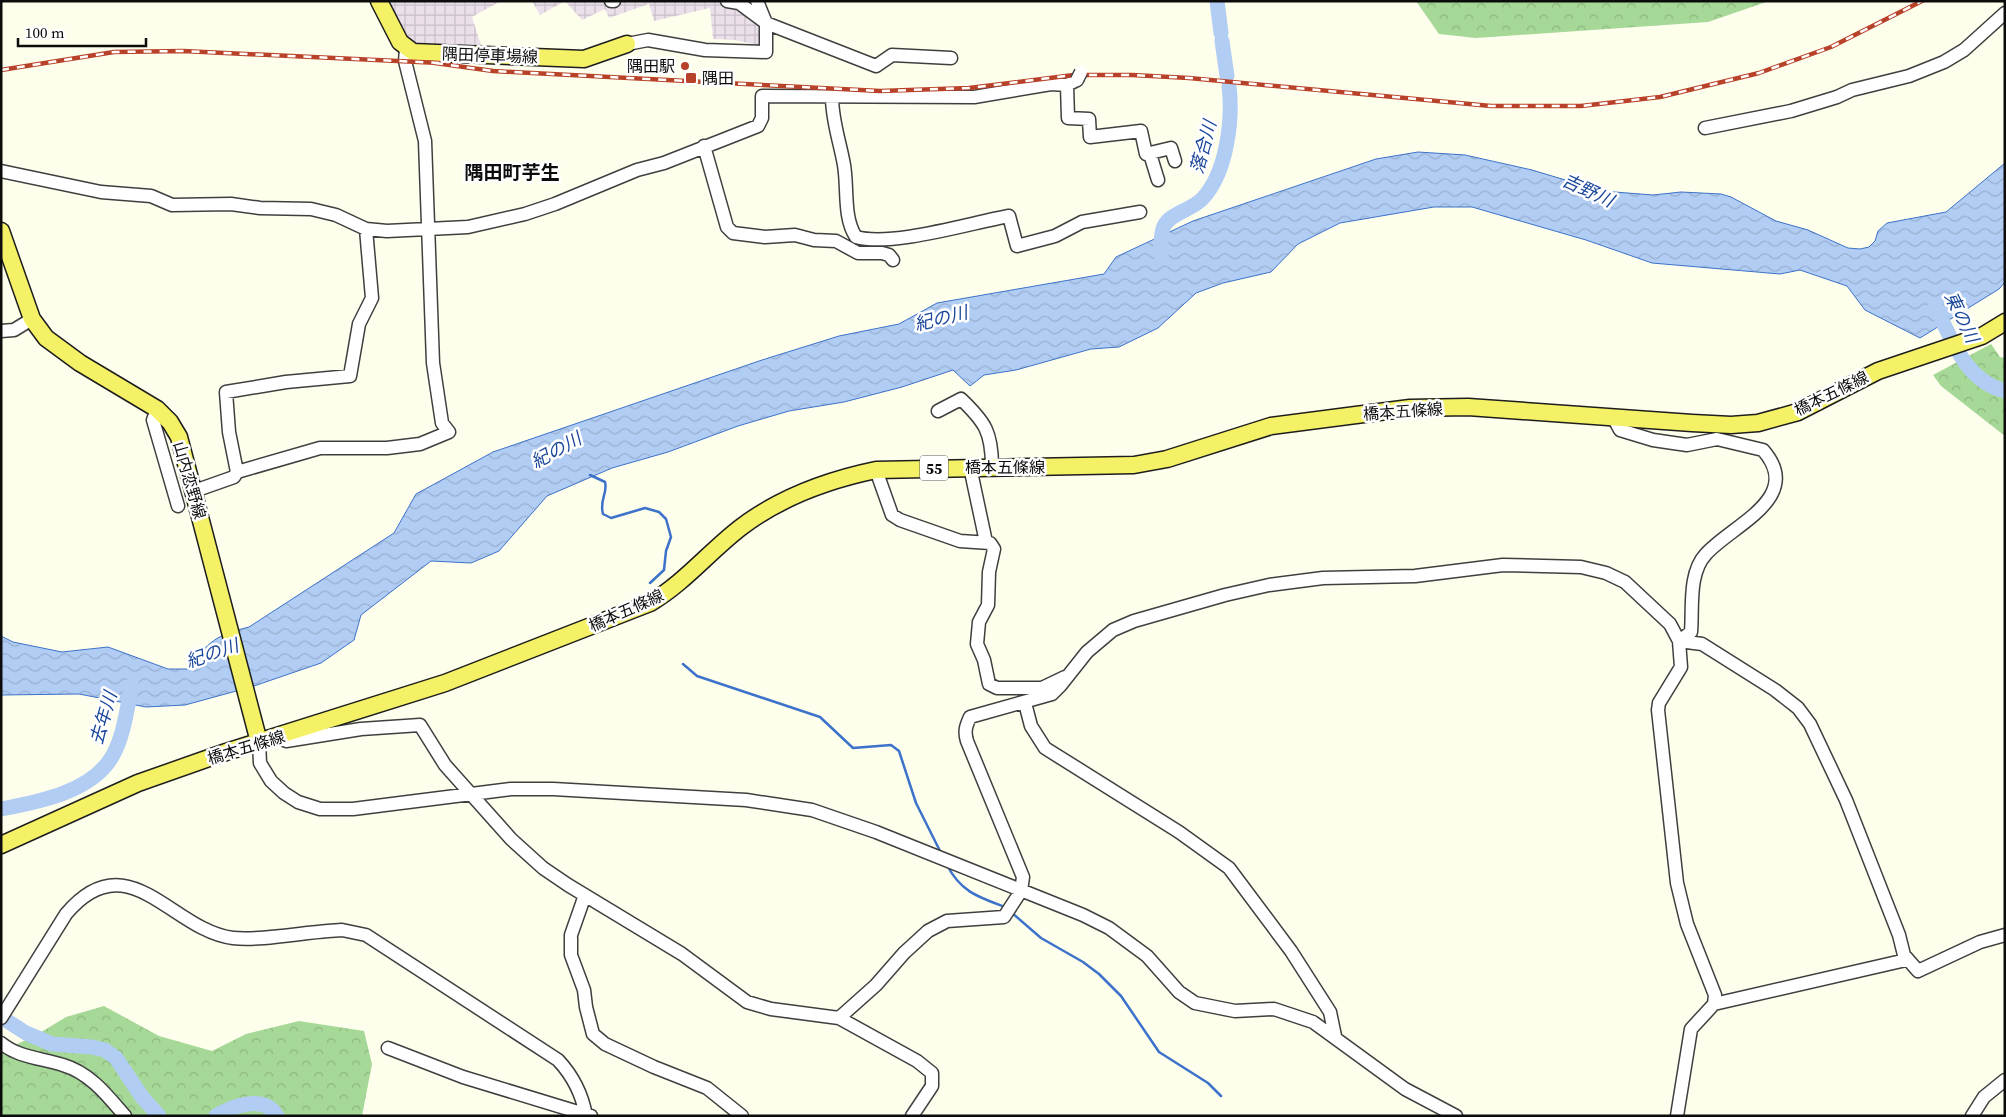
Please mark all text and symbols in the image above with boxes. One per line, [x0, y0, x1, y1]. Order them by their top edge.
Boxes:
scale bar [18, 15, 145, 47]
text: 100 m [25, 22, 65, 43]
street label: 隅田停車場線 [442, 42, 538, 68]
place label: 隅田駅 [627, 55, 675, 77]
marker: 隅田駅 [679, 60, 691, 72]
place label: 隅田 [702, 67, 734, 89]
marker: 隅田 [684, 71, 698, 85]
water label: 落合川 [1184, 116, 1223, 176]
district label: 隅田町芋生 [464, 159, 560, 185]
water label: 吉野川 [1558, 167, 1620, 214]
water label: 東の川 [1939, 287, 1986, 349]
water label: 紀の川 [912, 299, 972, 337]
street label: 橋本五條線 [1790, 366, 1872, 420]
street label: 橋本五條線 [1362, 397, 1444, 425]
water label: 紀の川 [526, 425, 587, 474]
street label: 山内恋野線 [168, 439, 212, 521]
road number: 55 [920, 456, 948, 480]
street label: 橋本五條線 [965, 456, 1045, 478]
street label: 橋本五條線 [585, 584, 667, 636]
water label: 紀の川 [182, 632, 243, 674]
water label: 去年川 [84, 687, 123, 747]
street label: 橋本五條線 [205, 725, 287, 769]

